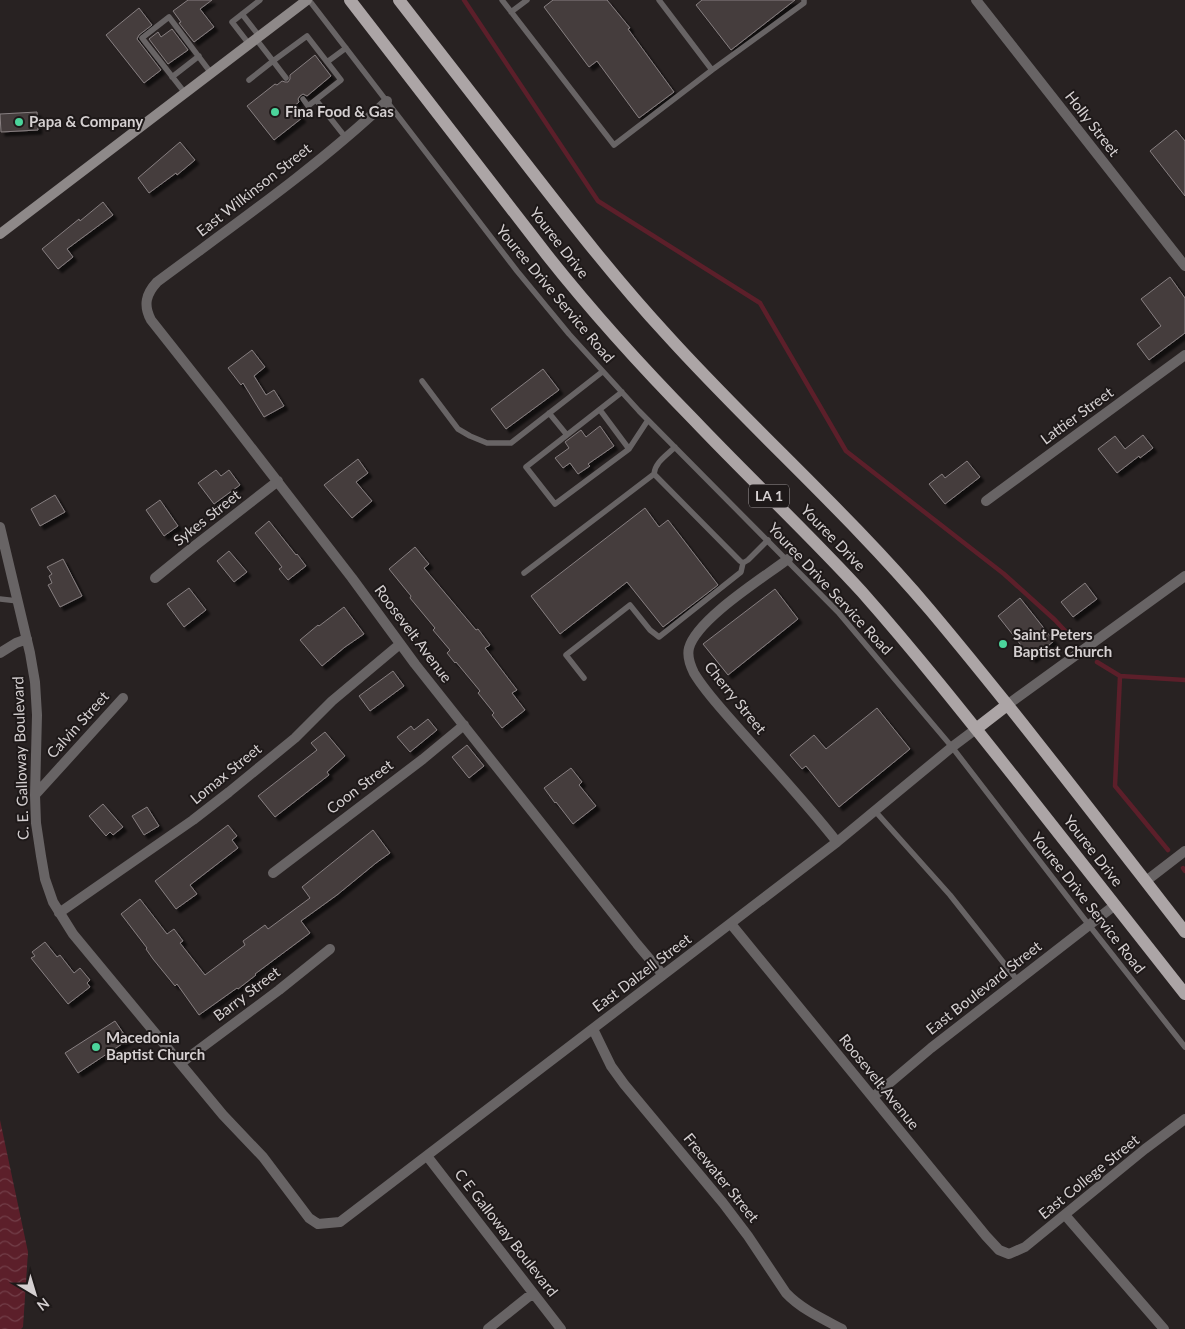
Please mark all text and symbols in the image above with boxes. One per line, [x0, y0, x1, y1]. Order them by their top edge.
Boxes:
street label: Holly Street [1062, 87, 1124, 160]
place label: Fina Food & Gas [285, 102, 394, 120]
marker: Fina Food & Gas [269, 106, 281, 118]
place label: Papa & Company [29, 112, 143, 130]
marker: Papa & Company [13, 116, 25, 128]
street label: East Wilkinson Street [193, 139, 315, 240]
street label: Youree Drive [526, 203, 593, 282]
street label: Youree Drive Service Road [493, 221, 619, 366]
street label: Lattier Street [1037, 382, 1117, 448]
road number: LA 1 [749, 484, 789, 508]
street label: Sykes Street [169, 485, 244, 549]
street label: Youree Drive [798, 500, 870, 574]
street label: Youree Drive Service Road [765, 519, 897, 658]
street label: Roosevelt Avenue [371, 581, 456, 686]
place label: Saint Peters Baptist Church [1013, 625, 1112, 660]
marker: Saint Peters Baptist Church [997, 638, 1009, 650]
street label: Cherry Street [701, 658, 771, 738]
street label: C. E. Galloway Boulevard [8, 676, 32, 840]
street label: Calvin Street [42, 687, 112, 762]
street label: Lomax Street [186, 739, 265, 807]
street label: Coon Street [323, 755, 397, 817]
street label: Youree Drive [1060, 811, 1127, 890]
street label: Youree Drive Service Road [1028, 828, 1149, 976]
street label: East Dalzell Street [588, 929, 695, 1015]
street label: East Boulevard Street [922, 936, 1045, 1038]
street label: Barry Street [210, 962, 284, 1024]
place label: Macedonia Baptist Church [106, 1028, 205, 1063]
street label: Roosevelt Avenue [836, 1030, 924, 1133]
marker: Macedonia Baptist Church [90, 1041, 102, 1053]
street label: Freewater Street [680, 1129, 764, 1226]
street label: East College Street [1034, 1130, 1143, 1222]
street label: C E Galloway Boulevard [451, 1165, 562, 1300]
north arrow [10, 1269, 60, 1319]
text: N [34, 1295, 53, 1315]

